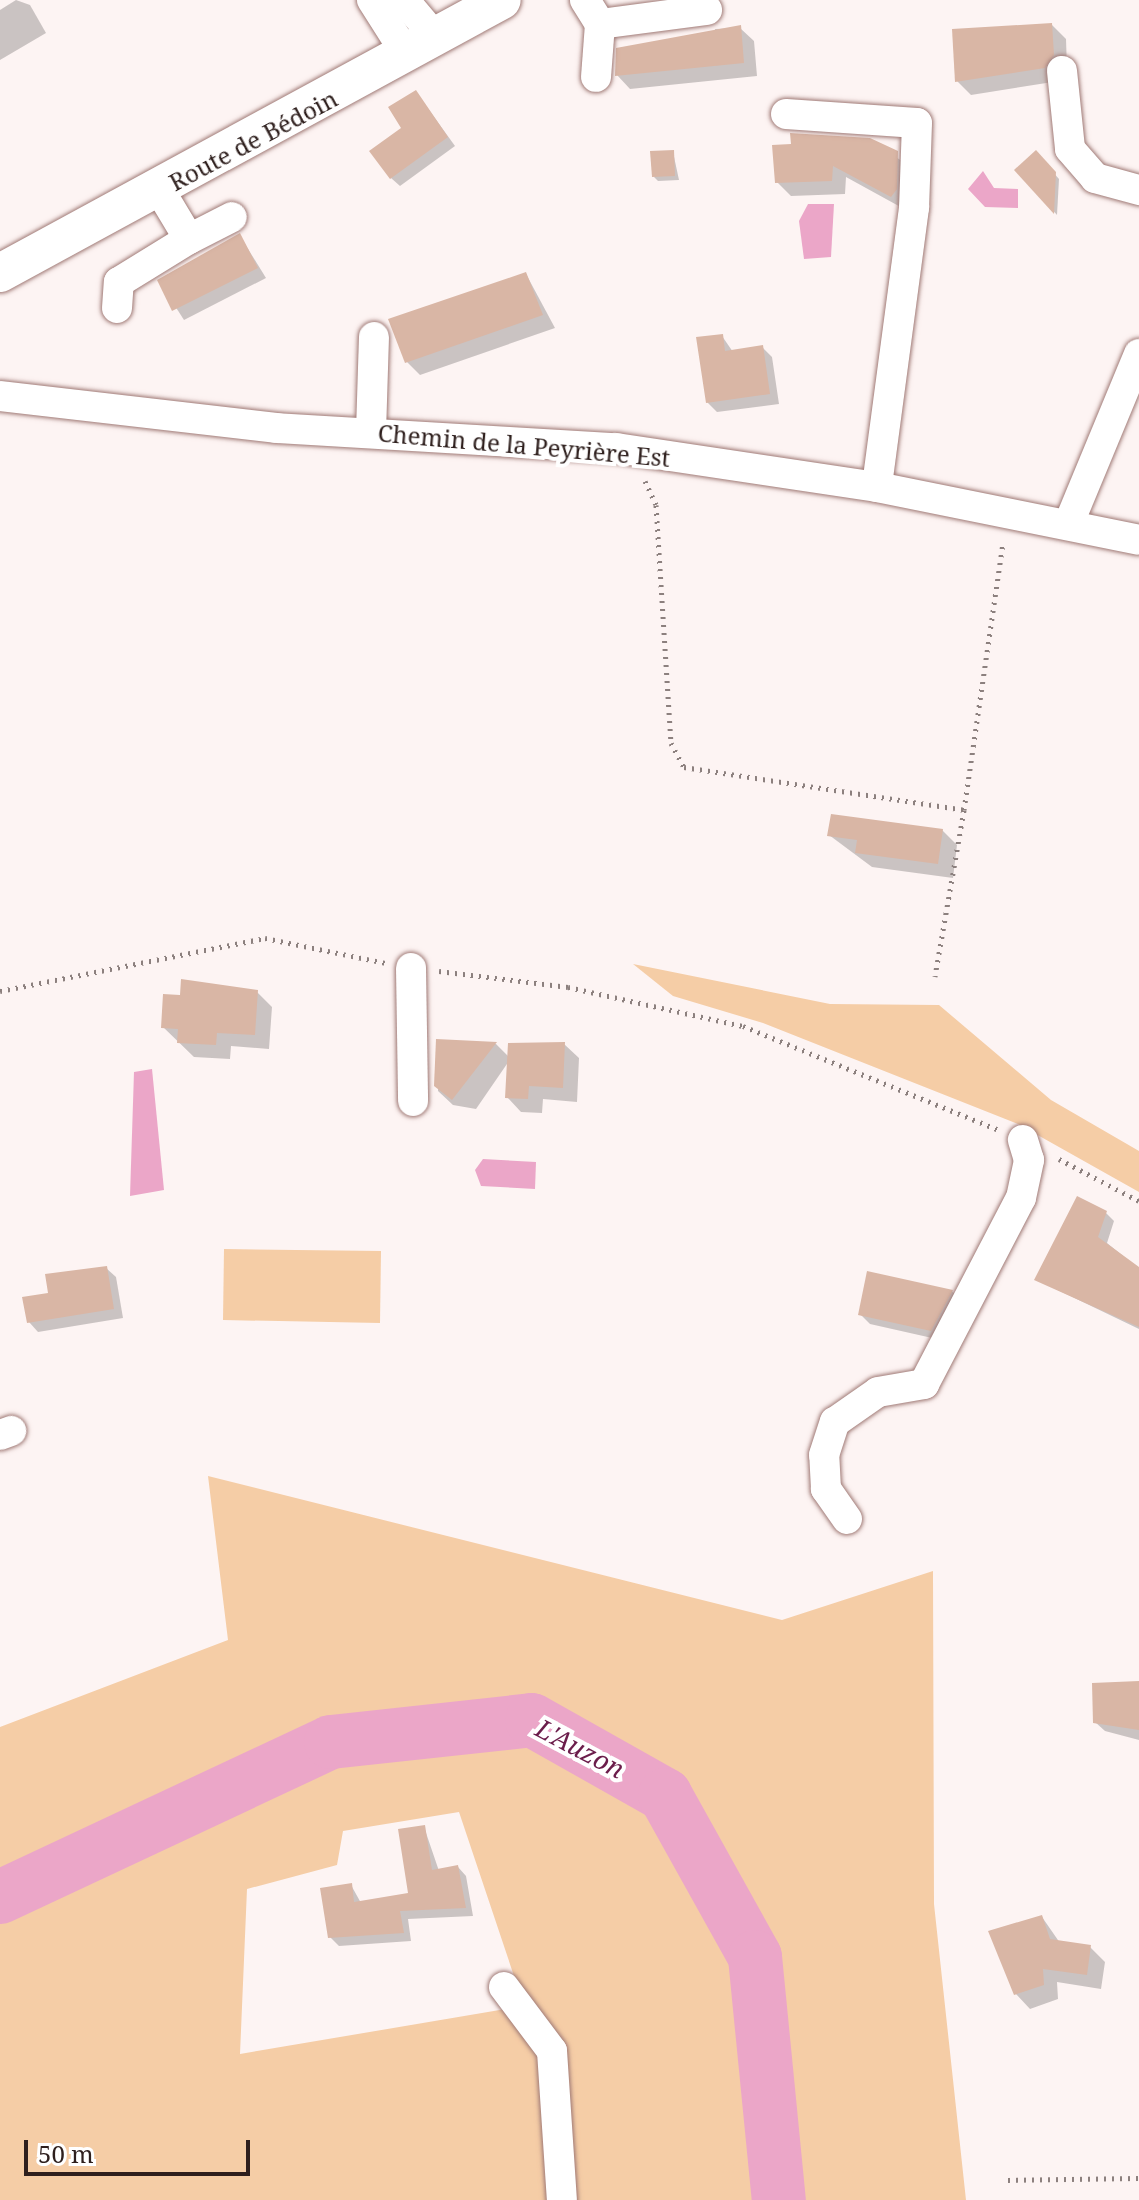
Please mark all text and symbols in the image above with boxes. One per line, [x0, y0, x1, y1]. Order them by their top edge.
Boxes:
street label: Route de Bédoin [164, 84, 342, 196]
street label: Chemin de la Peyrière Est [377, 418, 671, 472]
water label: L'Auzon [531, 1713, 629, 1785]
scale bar [28, 2124, 254, 2174]
text: 50 m [38, 2137, 94, 2170]

